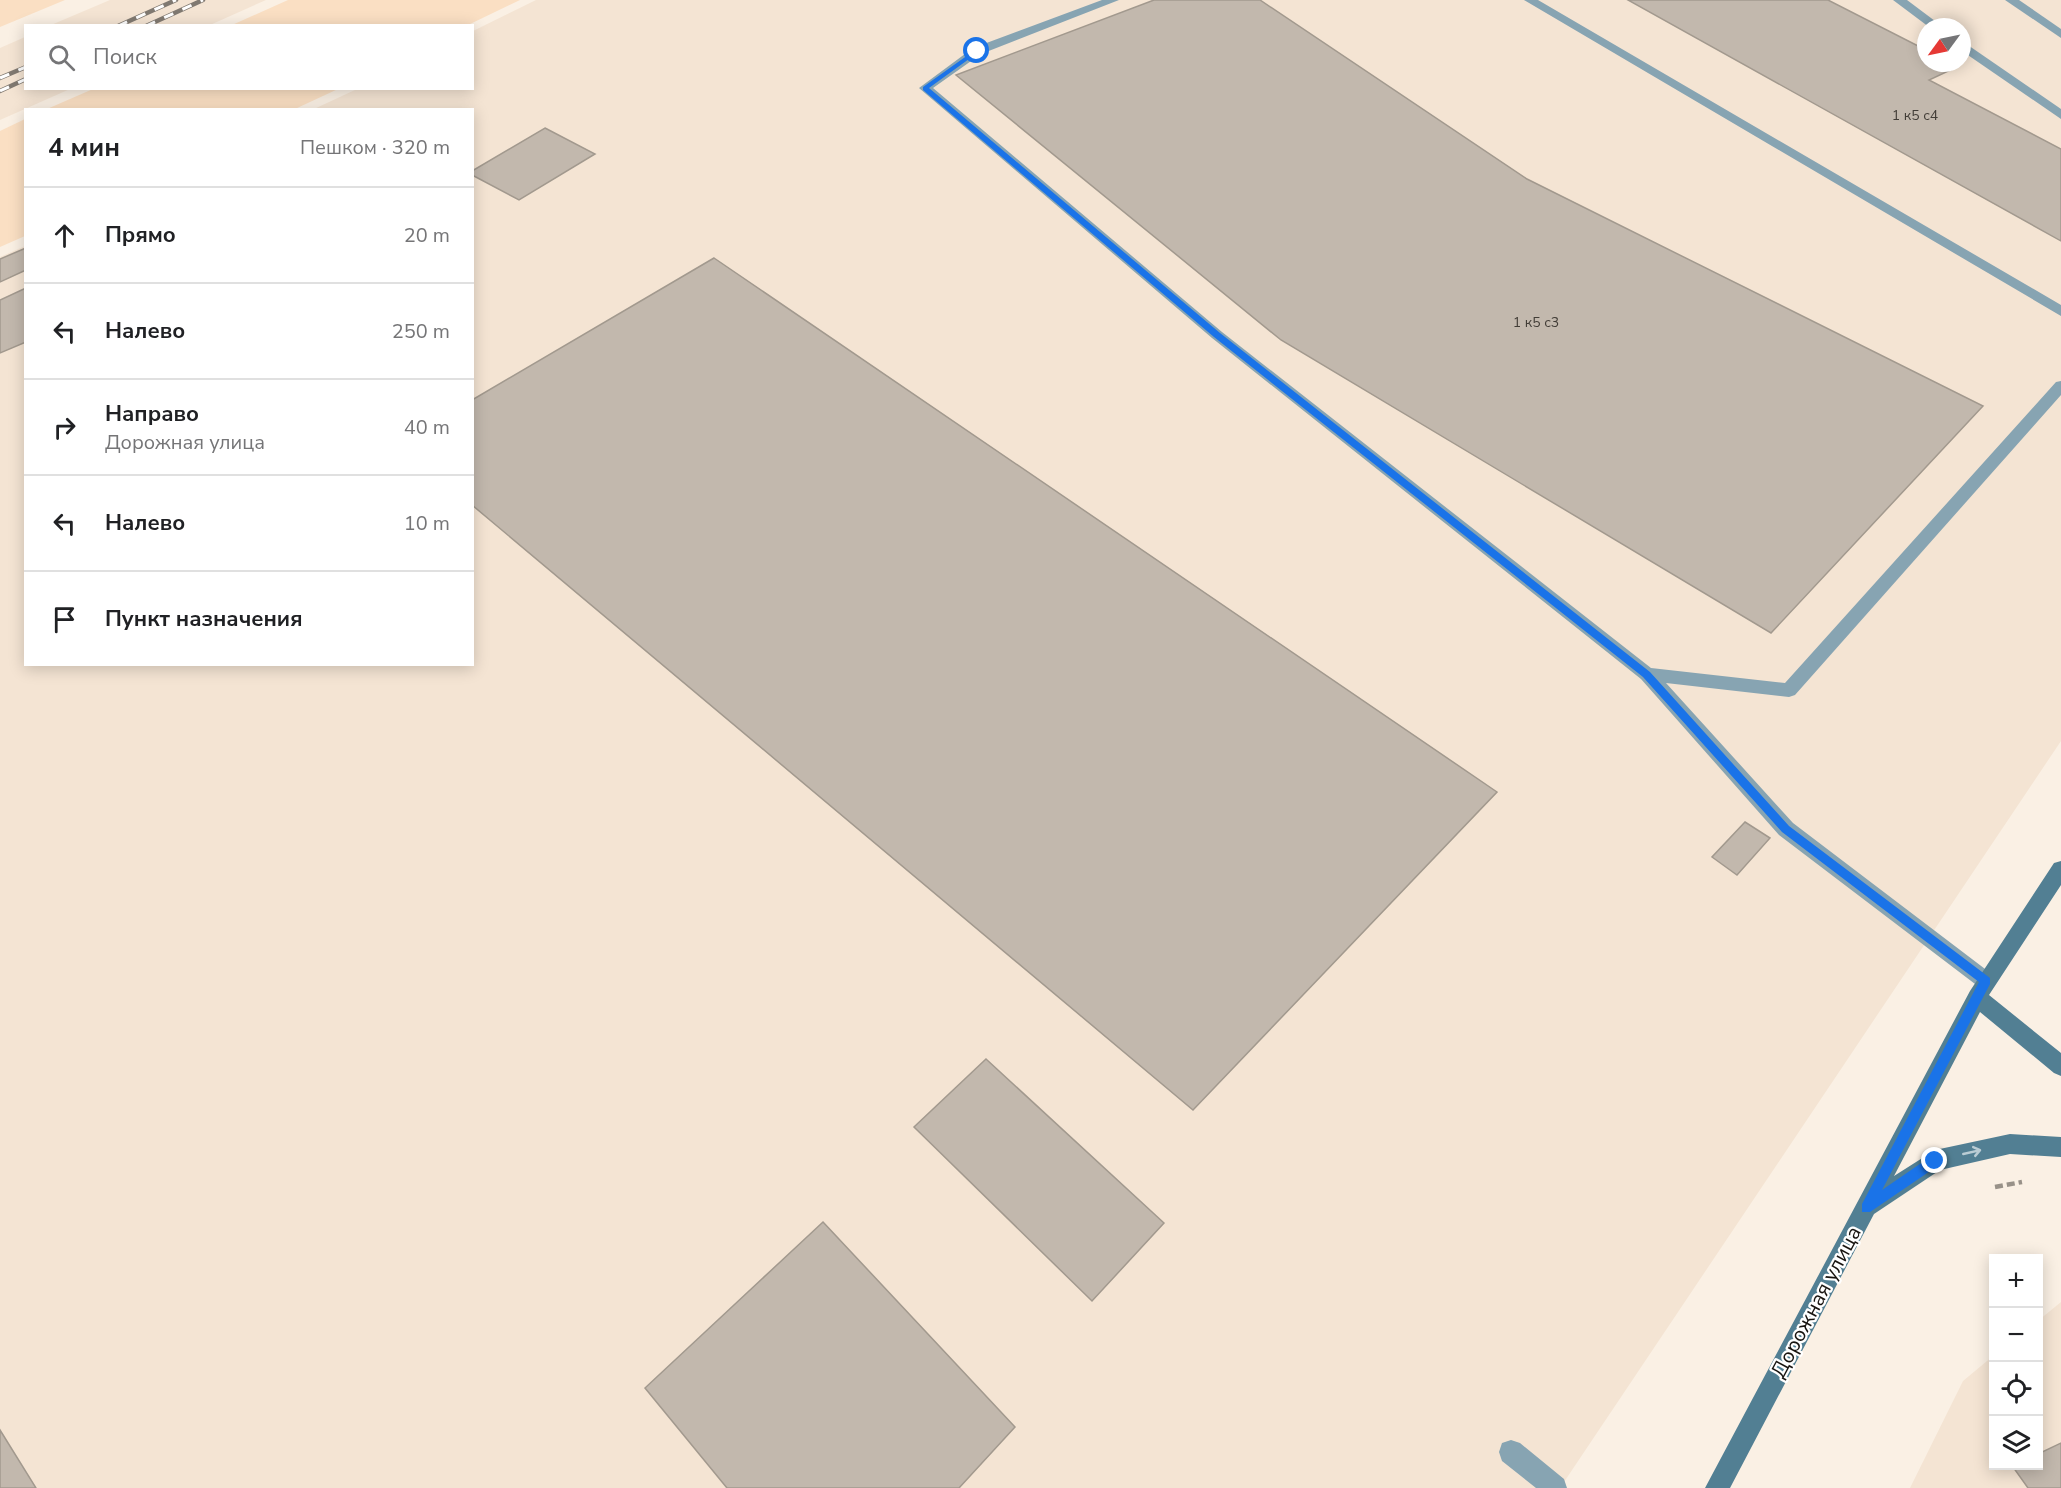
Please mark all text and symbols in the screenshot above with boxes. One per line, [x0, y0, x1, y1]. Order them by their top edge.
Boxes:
north arrow [1917, 18, 1971, 72]
search box [24, 24, 474, 90]
route start [963, 37, 989, 63]
icon: search [45, 41, 78, 74]
text: Поиск [93, 42, 157, 72]
house number: 1 к5 с4 [1892, 106, 1938, 125]
text: 4 мин [48, 130, 120, 165]
text: Пешком · 320 m [300, 134, 450, 161]
icon: ahead [48, 219, 81, 252]
text: Прямо [105, 220, 176, 250]
text: 20 m [404, 222, 450, 249]
house number: 1 к5 с3 [1513, 313, 1559, 332]
icon: left [48, 315, 81, 348]
text: Налево [105, 316, 185, 346]
text: 250 m [392, 318, 450, 345]
text: Направо [105, 399, 199, 429]
icon: right [48, 411, 81, 444]
text: 40 m [404, 414, 450, 441]
text: Дорожная улица [105, 429, 265, 456]
icon: left [48, 507, 81, 540]
text: Налево [105, 508, 185, 538]
text: 10 m [404, 510, 450, 537]
icon: arrive [48, 603, 81, 636]
text: Пункт назначения [105, 604, 303, 634]
one-way arrow [1962, 1146, 1981, 1158]
route end [1921, 1147, 1947, 1173]
street label: Дорожная улица [1764, 1221, 1868, 1383]
map controls [1989, 1254, 2043, 1470]
button: + [1989, 1254, 2043, 1308]
button: − [1989, 1308, 2043, 1362]
button: locate [1989, 1362, 2043, 1416]
button: layers [1989, 1416, 2043, 1470]

